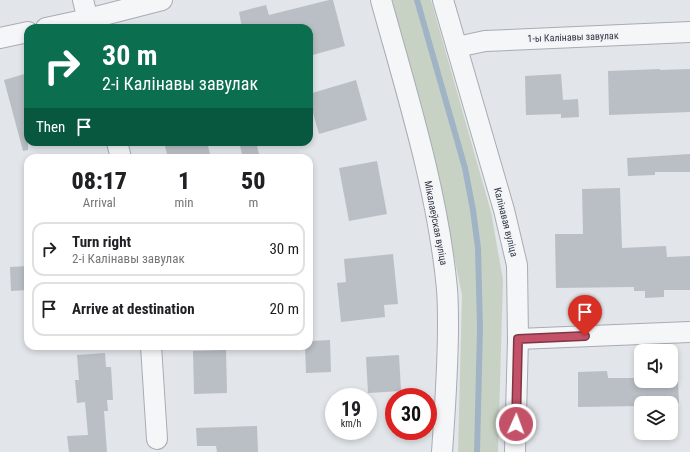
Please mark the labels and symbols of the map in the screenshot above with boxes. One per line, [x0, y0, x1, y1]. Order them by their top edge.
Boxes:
street label: 1-ы Калінавы завулак [527, 30, 619, 44]
street label: Мікалаеўская вуліца [422, 180, 450, 266]
street label: Калінавая вуліца [492, 186, 520, 258]
pin [568, 295, 602, 336]
speed limit sign: 30 [385, 388, 437, 440]
position arrow [495, 403, 537, 445]

